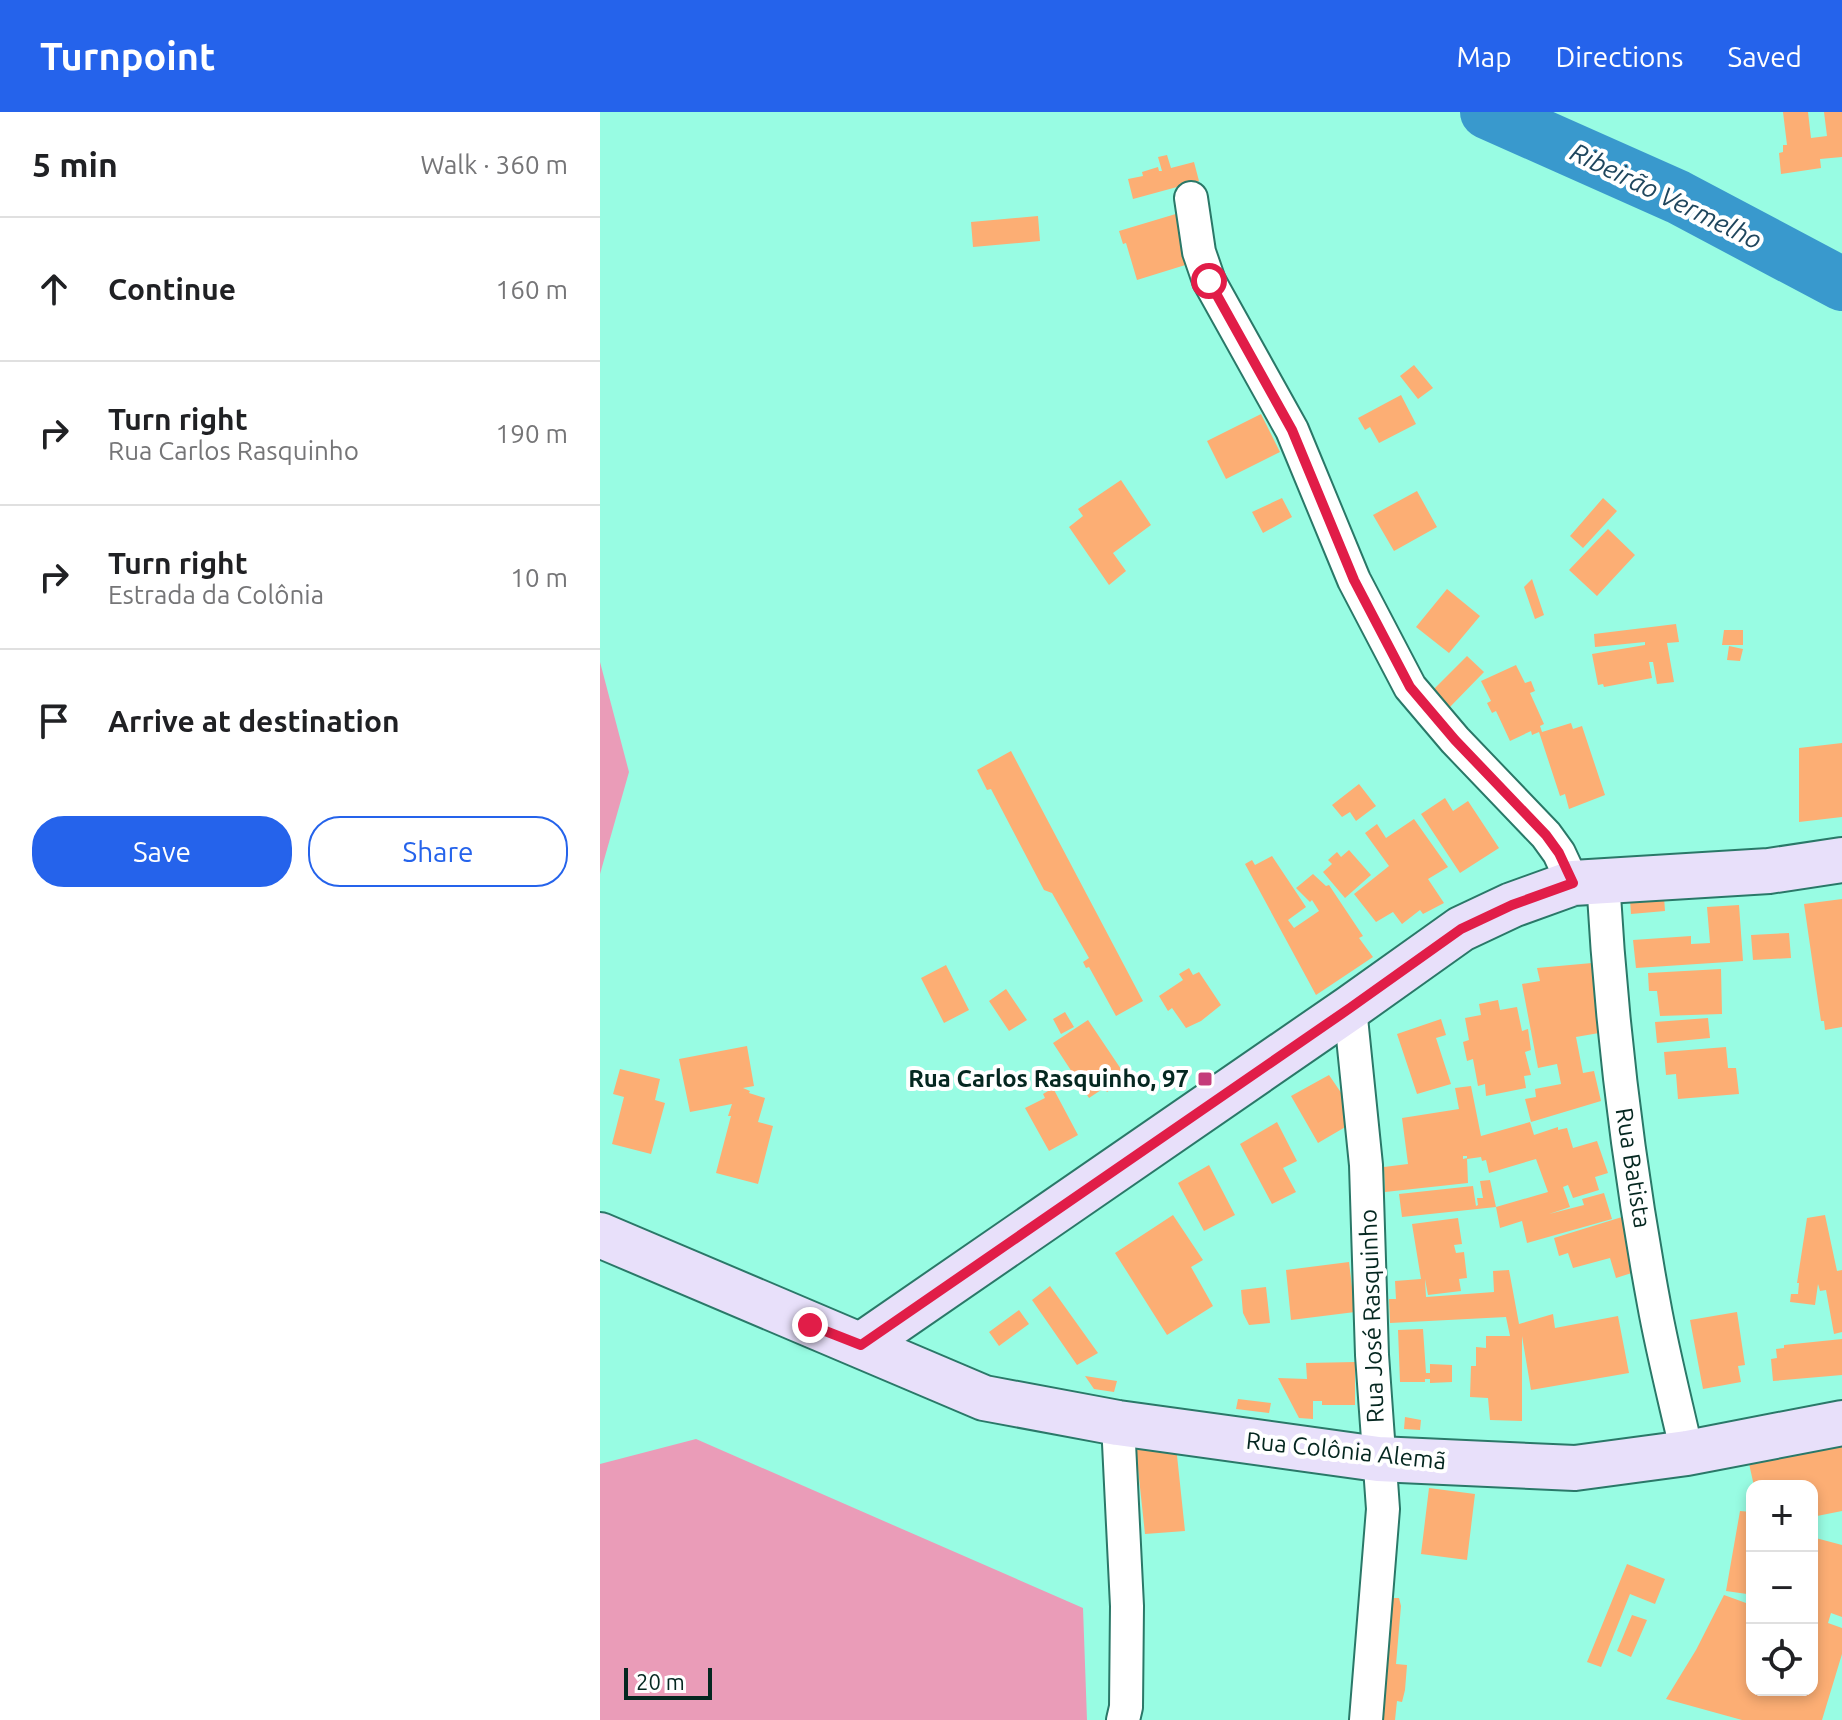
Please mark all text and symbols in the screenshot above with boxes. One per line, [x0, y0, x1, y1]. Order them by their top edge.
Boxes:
text: Turnpoint [40, 35, 215, 77]
text: Map [1456, 41, 1512, 72]
text: Directions [1556, 41, 1683, 72]
text: Saved [1727, 41, 1802, 72]
water label: Ribeirão Vermelho [1566, 137, 1767, 254]
text: 5 min [32, 145, 118, 183]
text: Walk · 360 m [420, 150, 568, 179]
route start [1191, 263, 1227, 299]
icon: ahead [32, 267, 76, 311]
text: Continue [108, 272, 236, 306]
text: 160 m [496, 275, 568, 304]
text: Turn right [108, 402, 248, 436]
icon: right [32, 411, 76, 455]
text: 190 m [496, 419, 568, 448]
text: Rua Carlos Rasquinho [108, 436, 359, 465]
text: Turn right [108, 546, 248, 580]
icon: right [32, 555, 76, 599]
text: 10 m [510, 563, 568, 592]
text: Estrada da Colônia [108, 580, 324, 609]
icon: arrive [32, 699, 76, 743]
text: Arrive at destination [108, 704, 400, 738]
button: Save [32, 816, 292, 887]
button: Share [308, 816, 568, 887]
place label: Rua Carlos Rasquinho, 97 [908, 1065, 1189, 1092]
marker: Rua Carlos Rasquinho, 97 [1196, 1070, 1214, 1088]
street label: Rua Batista [1611, 1106, 1656, 1230]
street label: Rua José Rasquinho [1354, 1209, 1389, 1424]
route end [792, 1307, 828, 1343]
street label: Rua Colônia Alemã [1245, 1427, 1447, 1474]
map controls [1746, 1480, 1818, 1696]
button: + [1746, 1480, 1818, 1552]
button: − [1746, 1552, 1818, 1624]
button: locate [1746, 1624, 1818, 1696]
scale bar [624, 1664, 712, 1700]
text: 20 m [636, 1669, 685, 1694]

